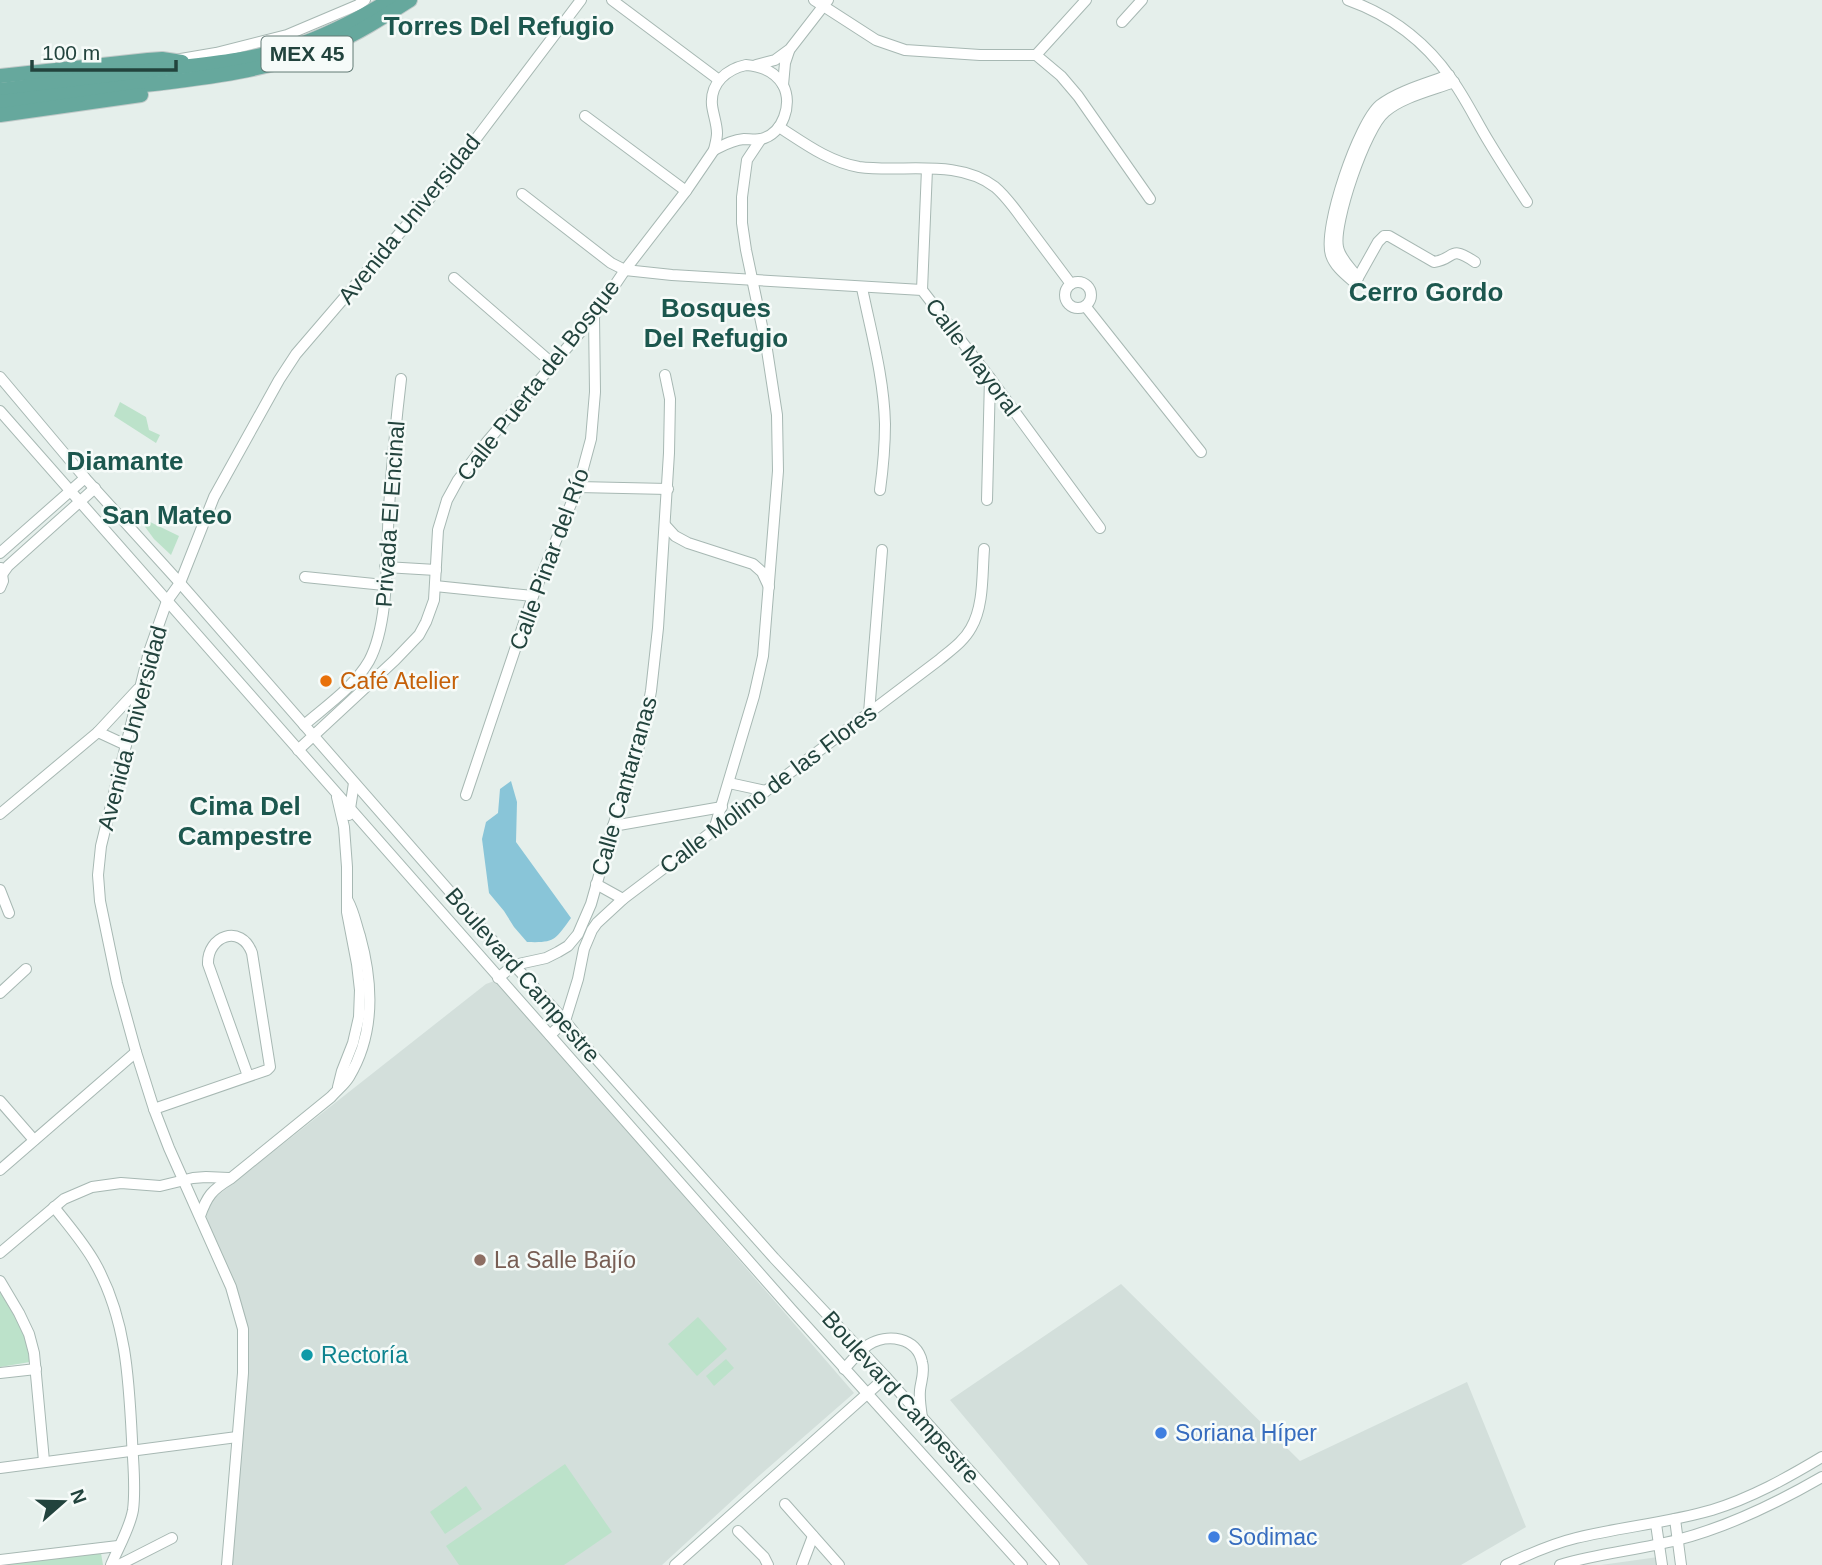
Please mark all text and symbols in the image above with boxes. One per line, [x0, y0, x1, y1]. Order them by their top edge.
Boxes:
district label: Torres Del Refugio [384, 11, 614, 41]
scale bar [32, 28, 175, 72]
road number: MEX 45 [262, 36, 352, 72]
text: 100 m [42, 41, 100, 64]
street label: Avenida Universidad [333, 129, 485, 309]
street label: Calle Puerta del Bosque [451, 274, 625, 486]
district label: Cerro Gordo [1349, 277, 1503, 307]
district label: Bosques Del Refugio [644, 293, 788, 353]
street label: Calle Mayoral [920, 293, 1026, 421]
street label: Privada El Encinal [371, 420, 409, 608]
district label: Diamante [66, 446, 184, 476]
street label: Calle Pinar del Río [504, 464, 594, 654]
district label: San Mateo [102, 500, 232, 530]
street label: Avenida Universidad [92, 623, 172, 833]
place label: Café Atelier [340, 668, 459, 694]
marker: Café Atelier [318, 673, 334, 689]
street label: Calle Cantarranas [586, 693, 662, 879]
street label: Calle Molino de las Flores [655, 699, 881, 879]
district label: Cima Del Campestre [178, 791, 312, 851]
street label: Boulevard Campestre [440, 883, 606, 1067]
place label: La Salle Bajío [494, 1247, 636, 1273]
marker: La Salle Bajío [472, 1252, 488, 1268]
street label: Boulevard Campestre [817, 1306, 985, 1488]
place label: Rectoría [321, 1342, 408, 1368]
marker: Rectoría [299, 1347, 315, 1363]
place label: Soriana Híper [1175, 1420, 1317, 1446]
marker: Soriana Híper [1153, 1425, 1169, 1441]
north arrow [28, 1467, 98, 1537]
text: N [66, 1486, 91, 1506]
place label: Sodimac [1228, 1524, 1317, 1550]
marker: Sodimac [1206, 1529, 1222, 1545]

